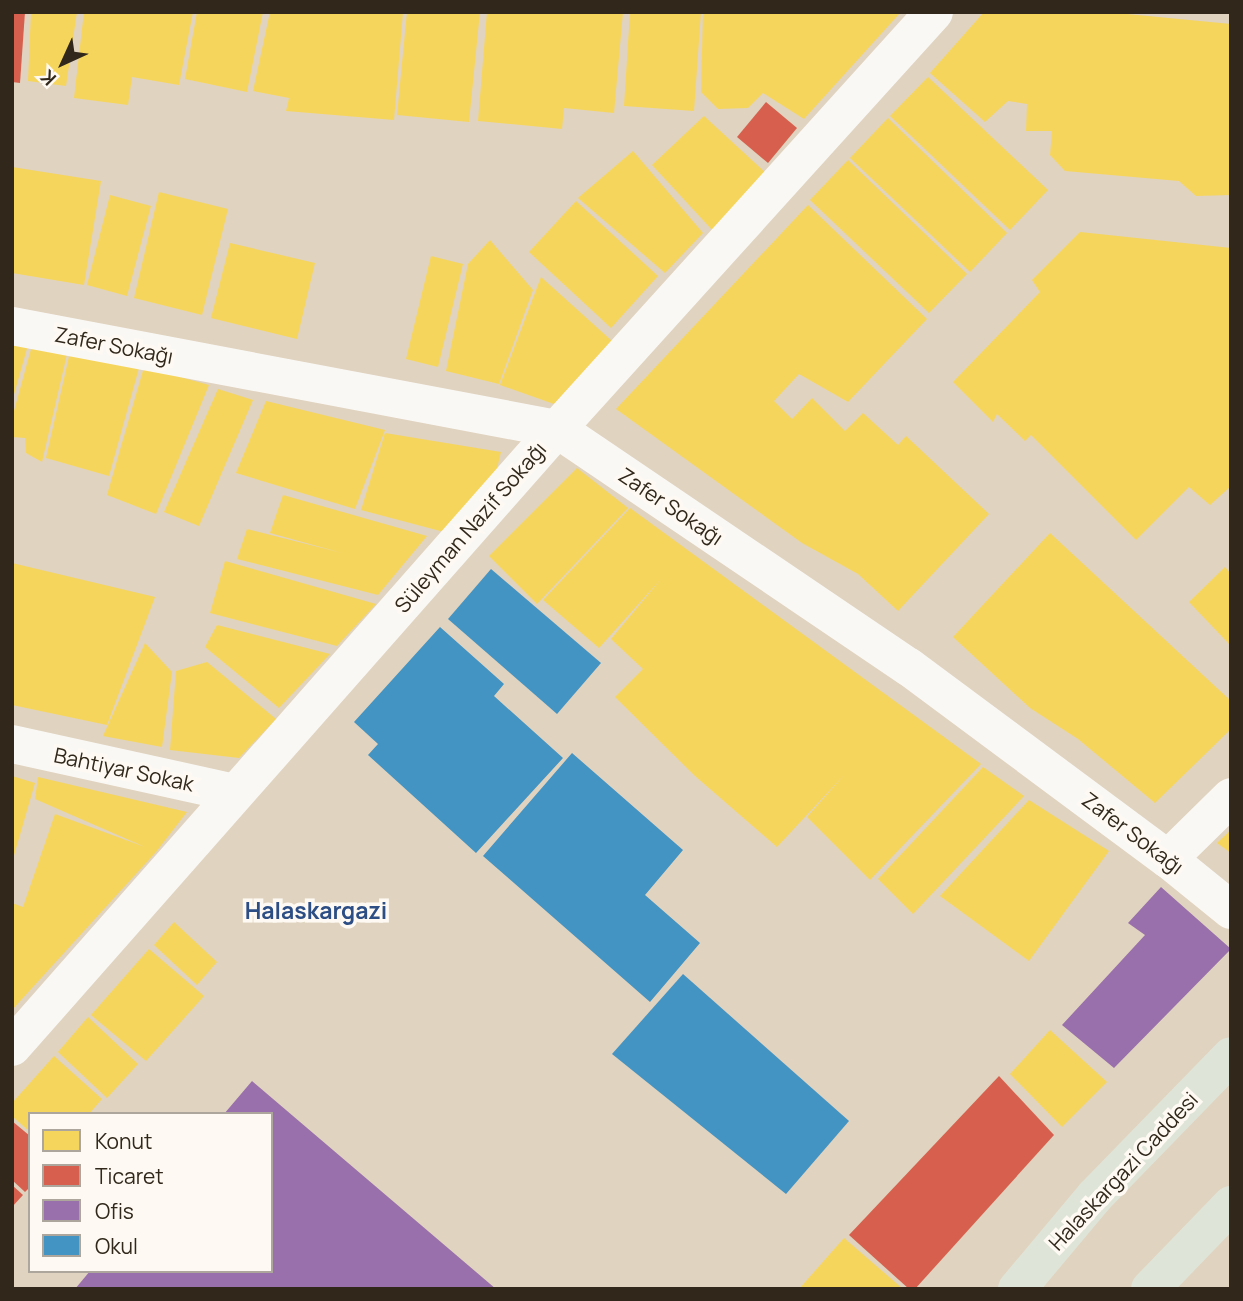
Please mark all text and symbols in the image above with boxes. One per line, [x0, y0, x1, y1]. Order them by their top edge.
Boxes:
north arrow [28, 28, 98, 98]
text: K [35, 64, 62, 91]
street label: Zafer Sokağı [52, 321, 176, 369]
street label: Süleyman Nazif Sokağı [389, 436, 551, 618]
street label: Zafer Sokağı [614, 462, 728, 550]
street label: Bahtiyar Sokak [52, 742, 196, 796]
street label: Zafer Sokağı [1077, 787, 1189, 879]
district label: Halaskargazi [245, 896, 387, 924]
street label: Halaskargazi Caddesi [1043, 1087, 1203, 1255]
legend [28, 1112, 273, 1273]
text: Konut [95, 1127, 152, 1155]
text: Ticaret [95, 1162, 164, 1190]
text: Ofis [95, 1197, 134, 1225]
text: Okul [95, 1232, 138, 1260]

